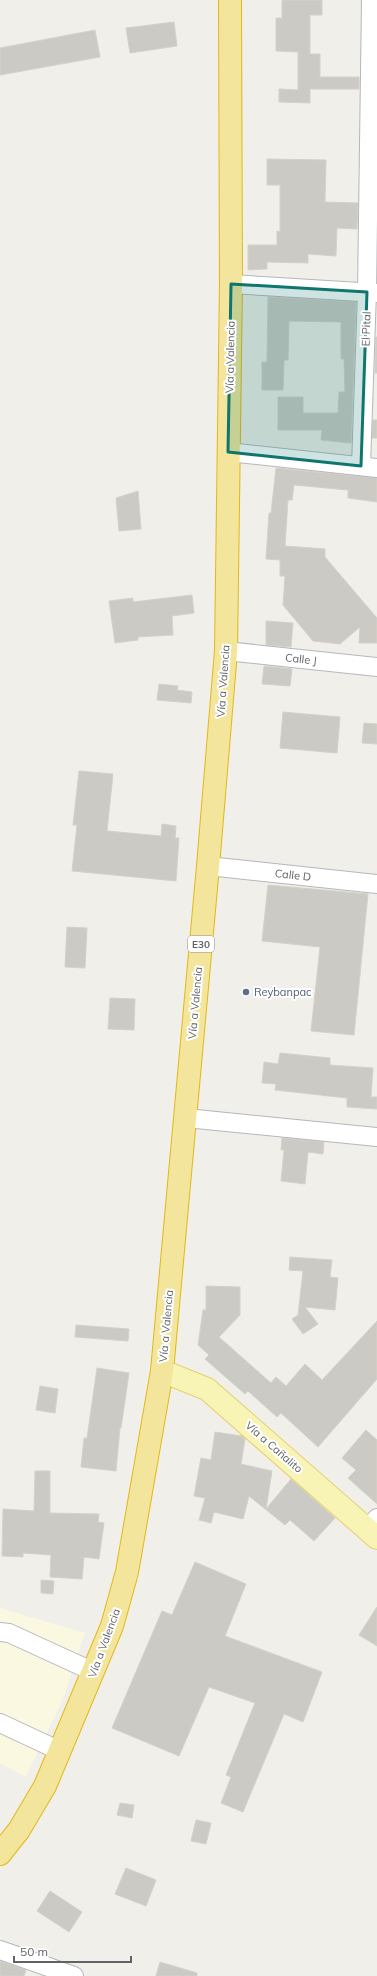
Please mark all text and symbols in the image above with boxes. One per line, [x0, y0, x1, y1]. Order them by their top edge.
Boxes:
street label: El Pital [358, 311, 374, 347]
street label: Vía a Valencia [222, 321, 238, 393]
street label: Vía a Valencia [213, 644, 233, 718]
street label: Calle J [285, 650, 317, 668]
street label: Calle D [274, 866, 312, 884]
road number: E30 [188, 936, 214, 952]
street label: Vía a Valencia [185, 966, 205, 1040]
place label: Reybanpac [254, 985, 312, 999]
marker: Reybanpac [241, 987, 251, 997]
street label: Vía a Valencia [156, 1289, 176, 1363]
street label: Vía a Cañalito [242, 1418, 306, 1476]
street label: Vía a Valencia [85, 1606, 123, 1680]
scale bar [14, 1938, 131, 1964]
text: 50 m [20, 1944, 48, 1959]

